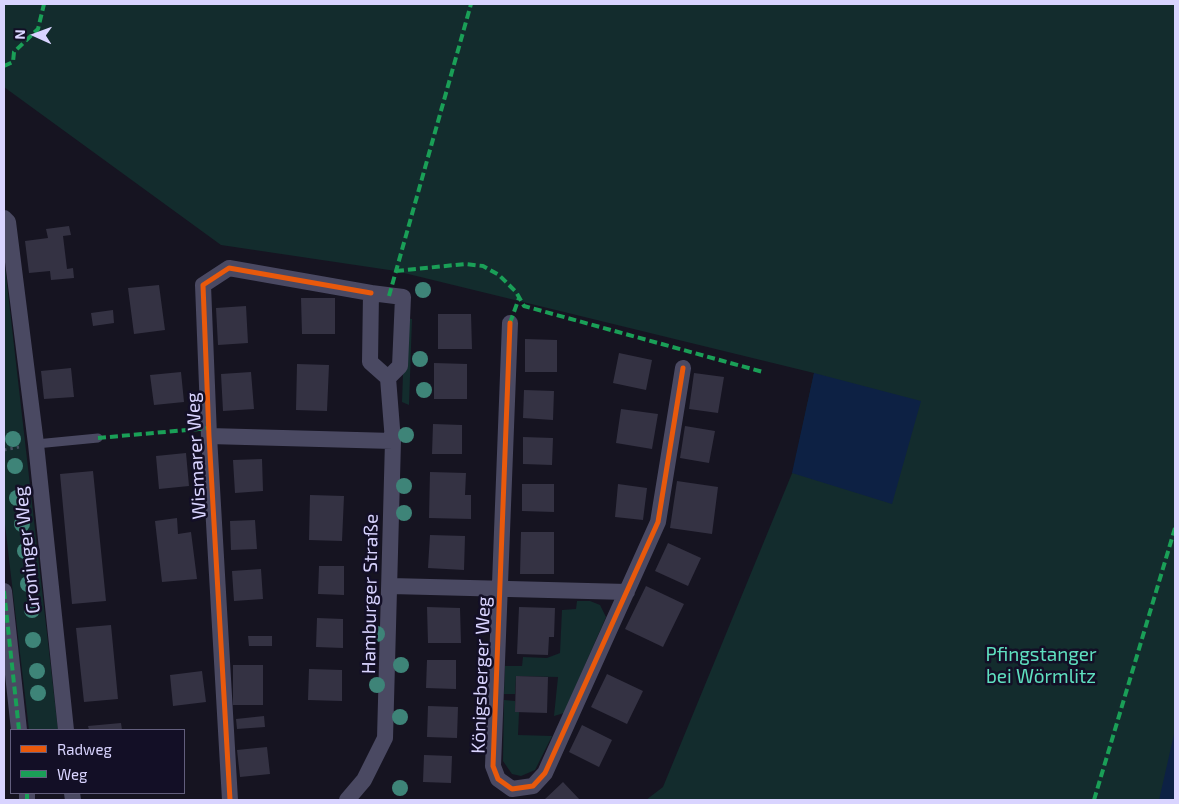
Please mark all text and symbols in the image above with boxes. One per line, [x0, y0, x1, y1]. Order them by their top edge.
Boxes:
north arrow [10, 10, 60, 60]
text: N [11, 29, 28, 40]
street label: Wismarer Weg [181, 392, 211, 520]
street label: Groninger Weg [9, 485, 45, 615]
street label: Hamburger Straße [357, 514, 383, 674]
street label: Königsberger Weg [467, 596, 495, 754]
park label: Pfingstanger bei Wörmlitz [985, 644, 1097, 688]
legend [10, 729, 185, 794]
text: Radweg [57, 740, 112, 758]
text: Weg [57, 765, 87, 783]

